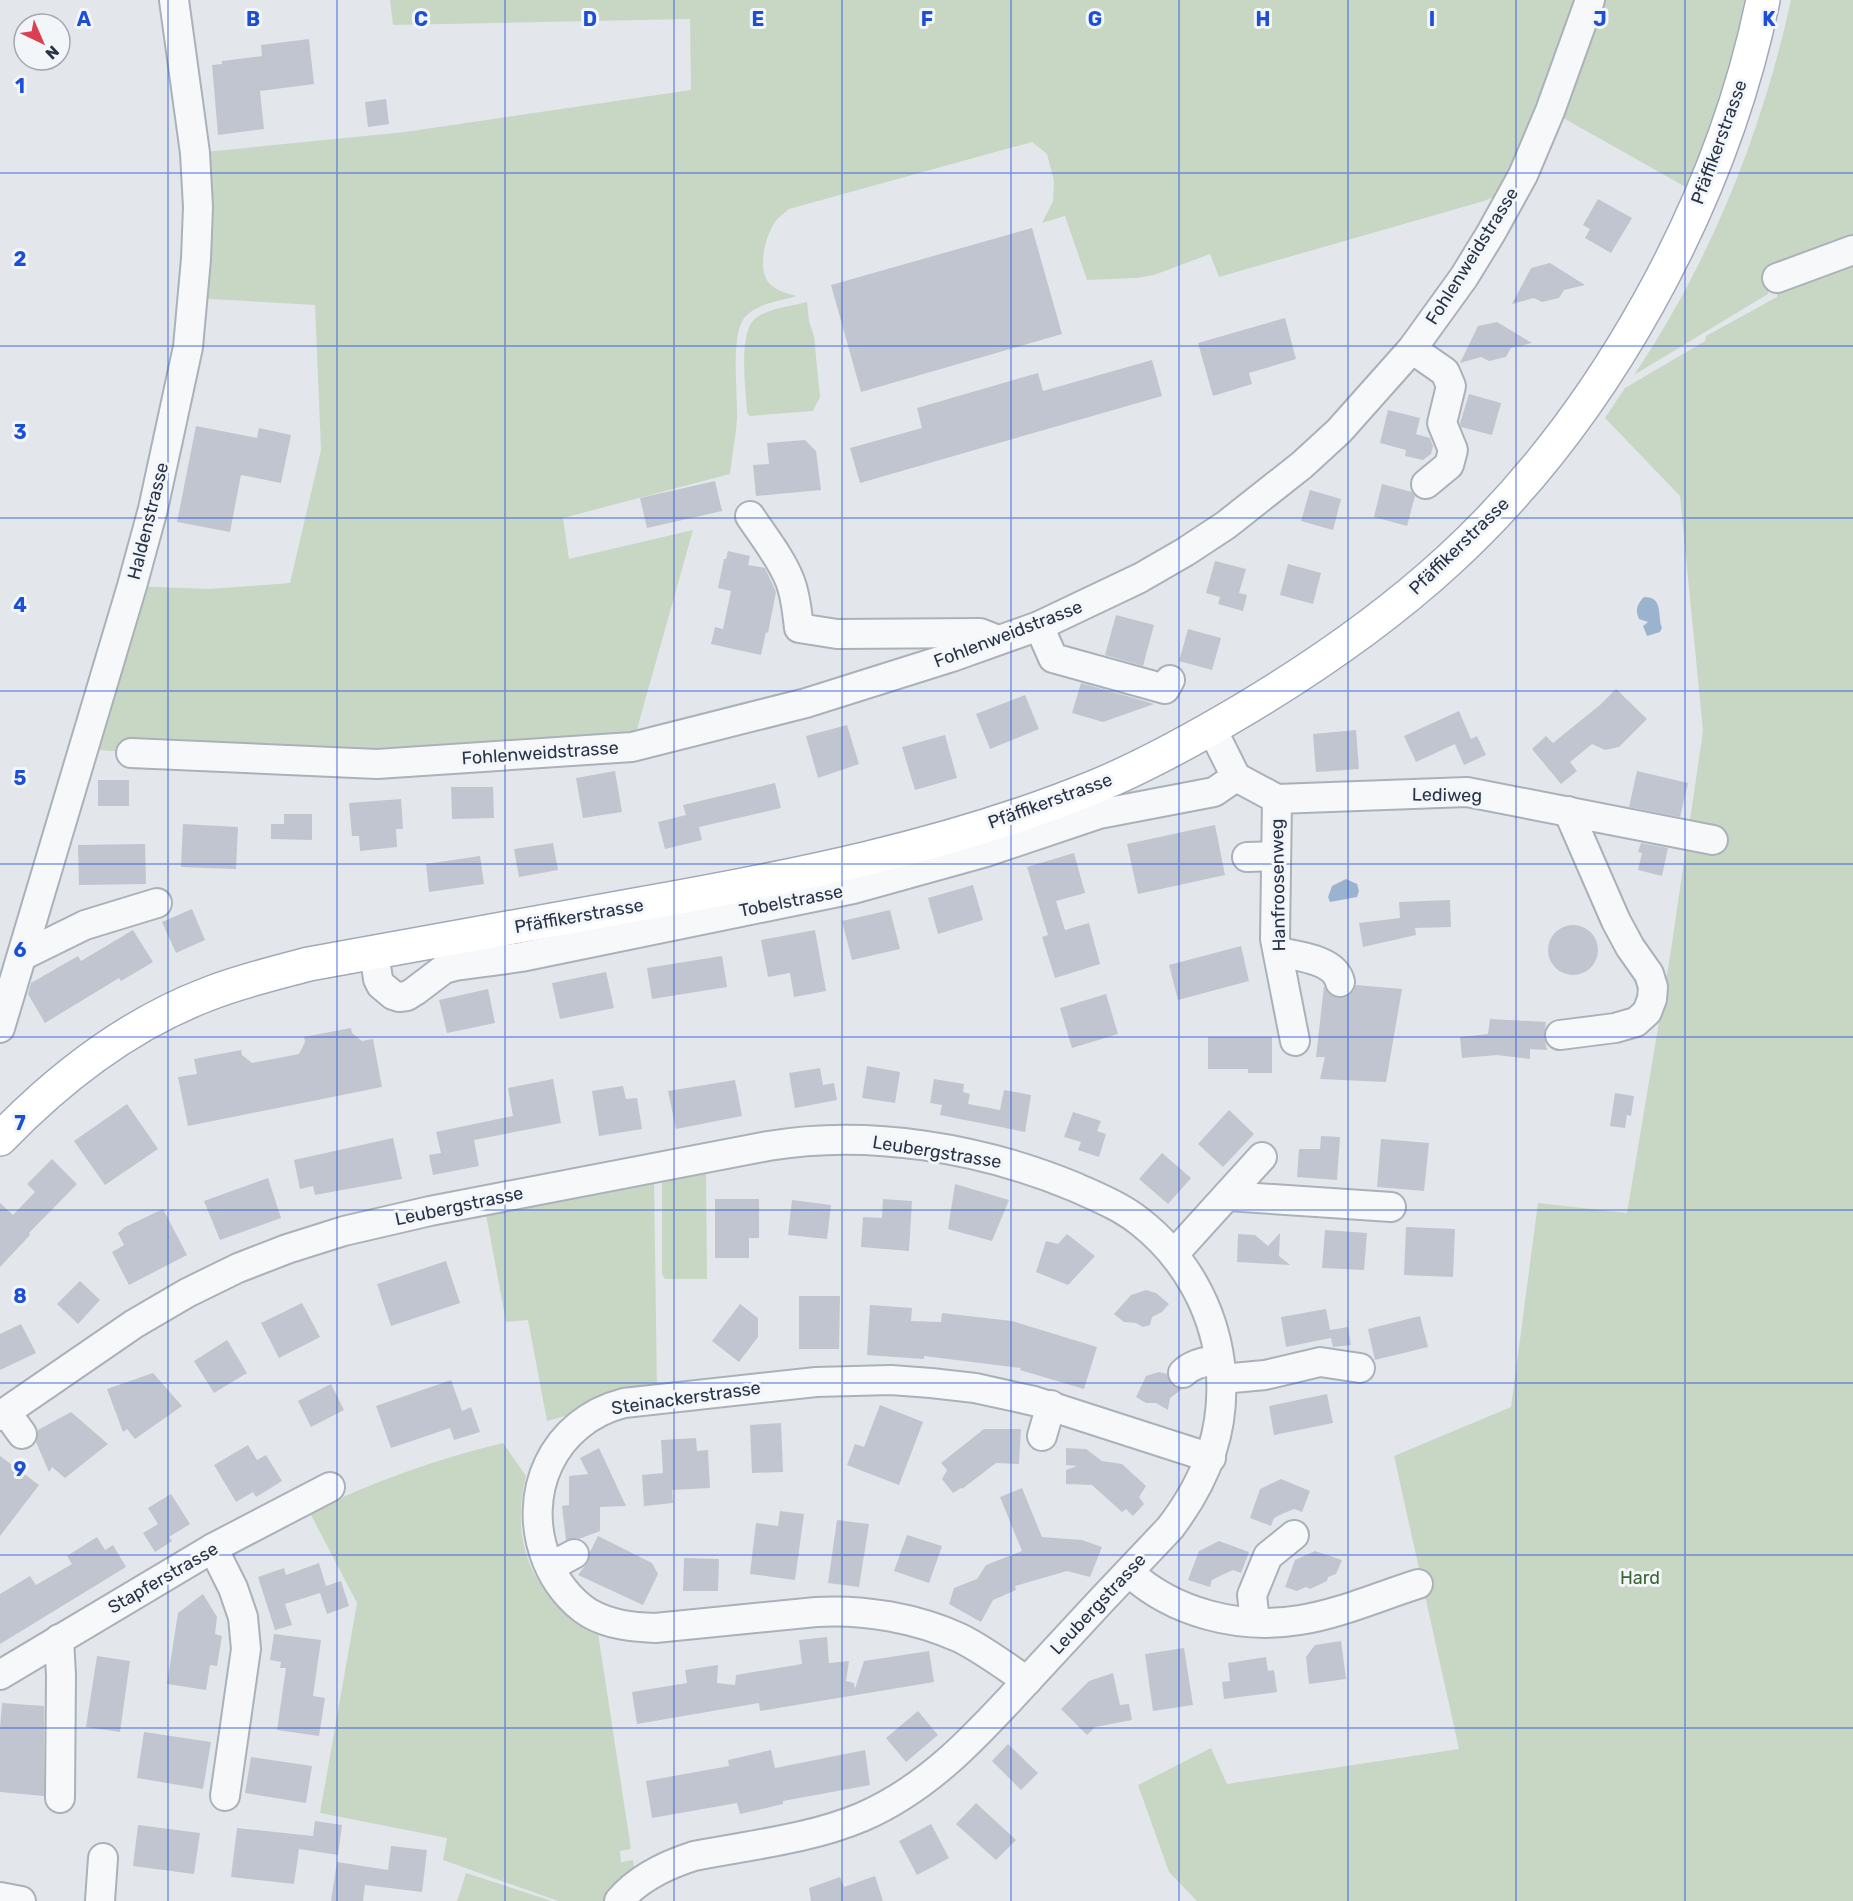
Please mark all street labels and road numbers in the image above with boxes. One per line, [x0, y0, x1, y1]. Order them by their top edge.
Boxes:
street label: Pfäffikerstrasse [1686, 77, 1752, 207]
street label: Fohlenweidstrasse [1421, 183, 1523, 329]
street label: Haldenstrasse [123, 460, 173, 582]
street label: Pfäffikerstrasse [1404, 493, 1514, 599]
street label: Fohlenweidstrasse [931, 596, 1085, 672]
street label: Fohlenweidstrasse [461, 737, 619, 769]
street label: Pfäffikerstrasse [985, 768, 1115, 834]
street label: Lediweg [1412, 783, 1482, 807]
street label: Hanfroosenweg [1266, 818, 1290, 952]
street label: Tobelstrasse [737, 880, 845, 922]
street label: Pfäffikerstrasse [513, 894, 645, 938]
street label: Leubergstrasse [871, 1131, 1003, 1173]
street label: Leubergstrasse [393, 1182, 525, 1230]
street label: Steinackerstrasse [610, 1377, 762, 1419]
street label: Stapferstrasse [104, 1538, 222, 1618]
street label: Leubergstrasse [1046, 1549, 1150, 1659]

